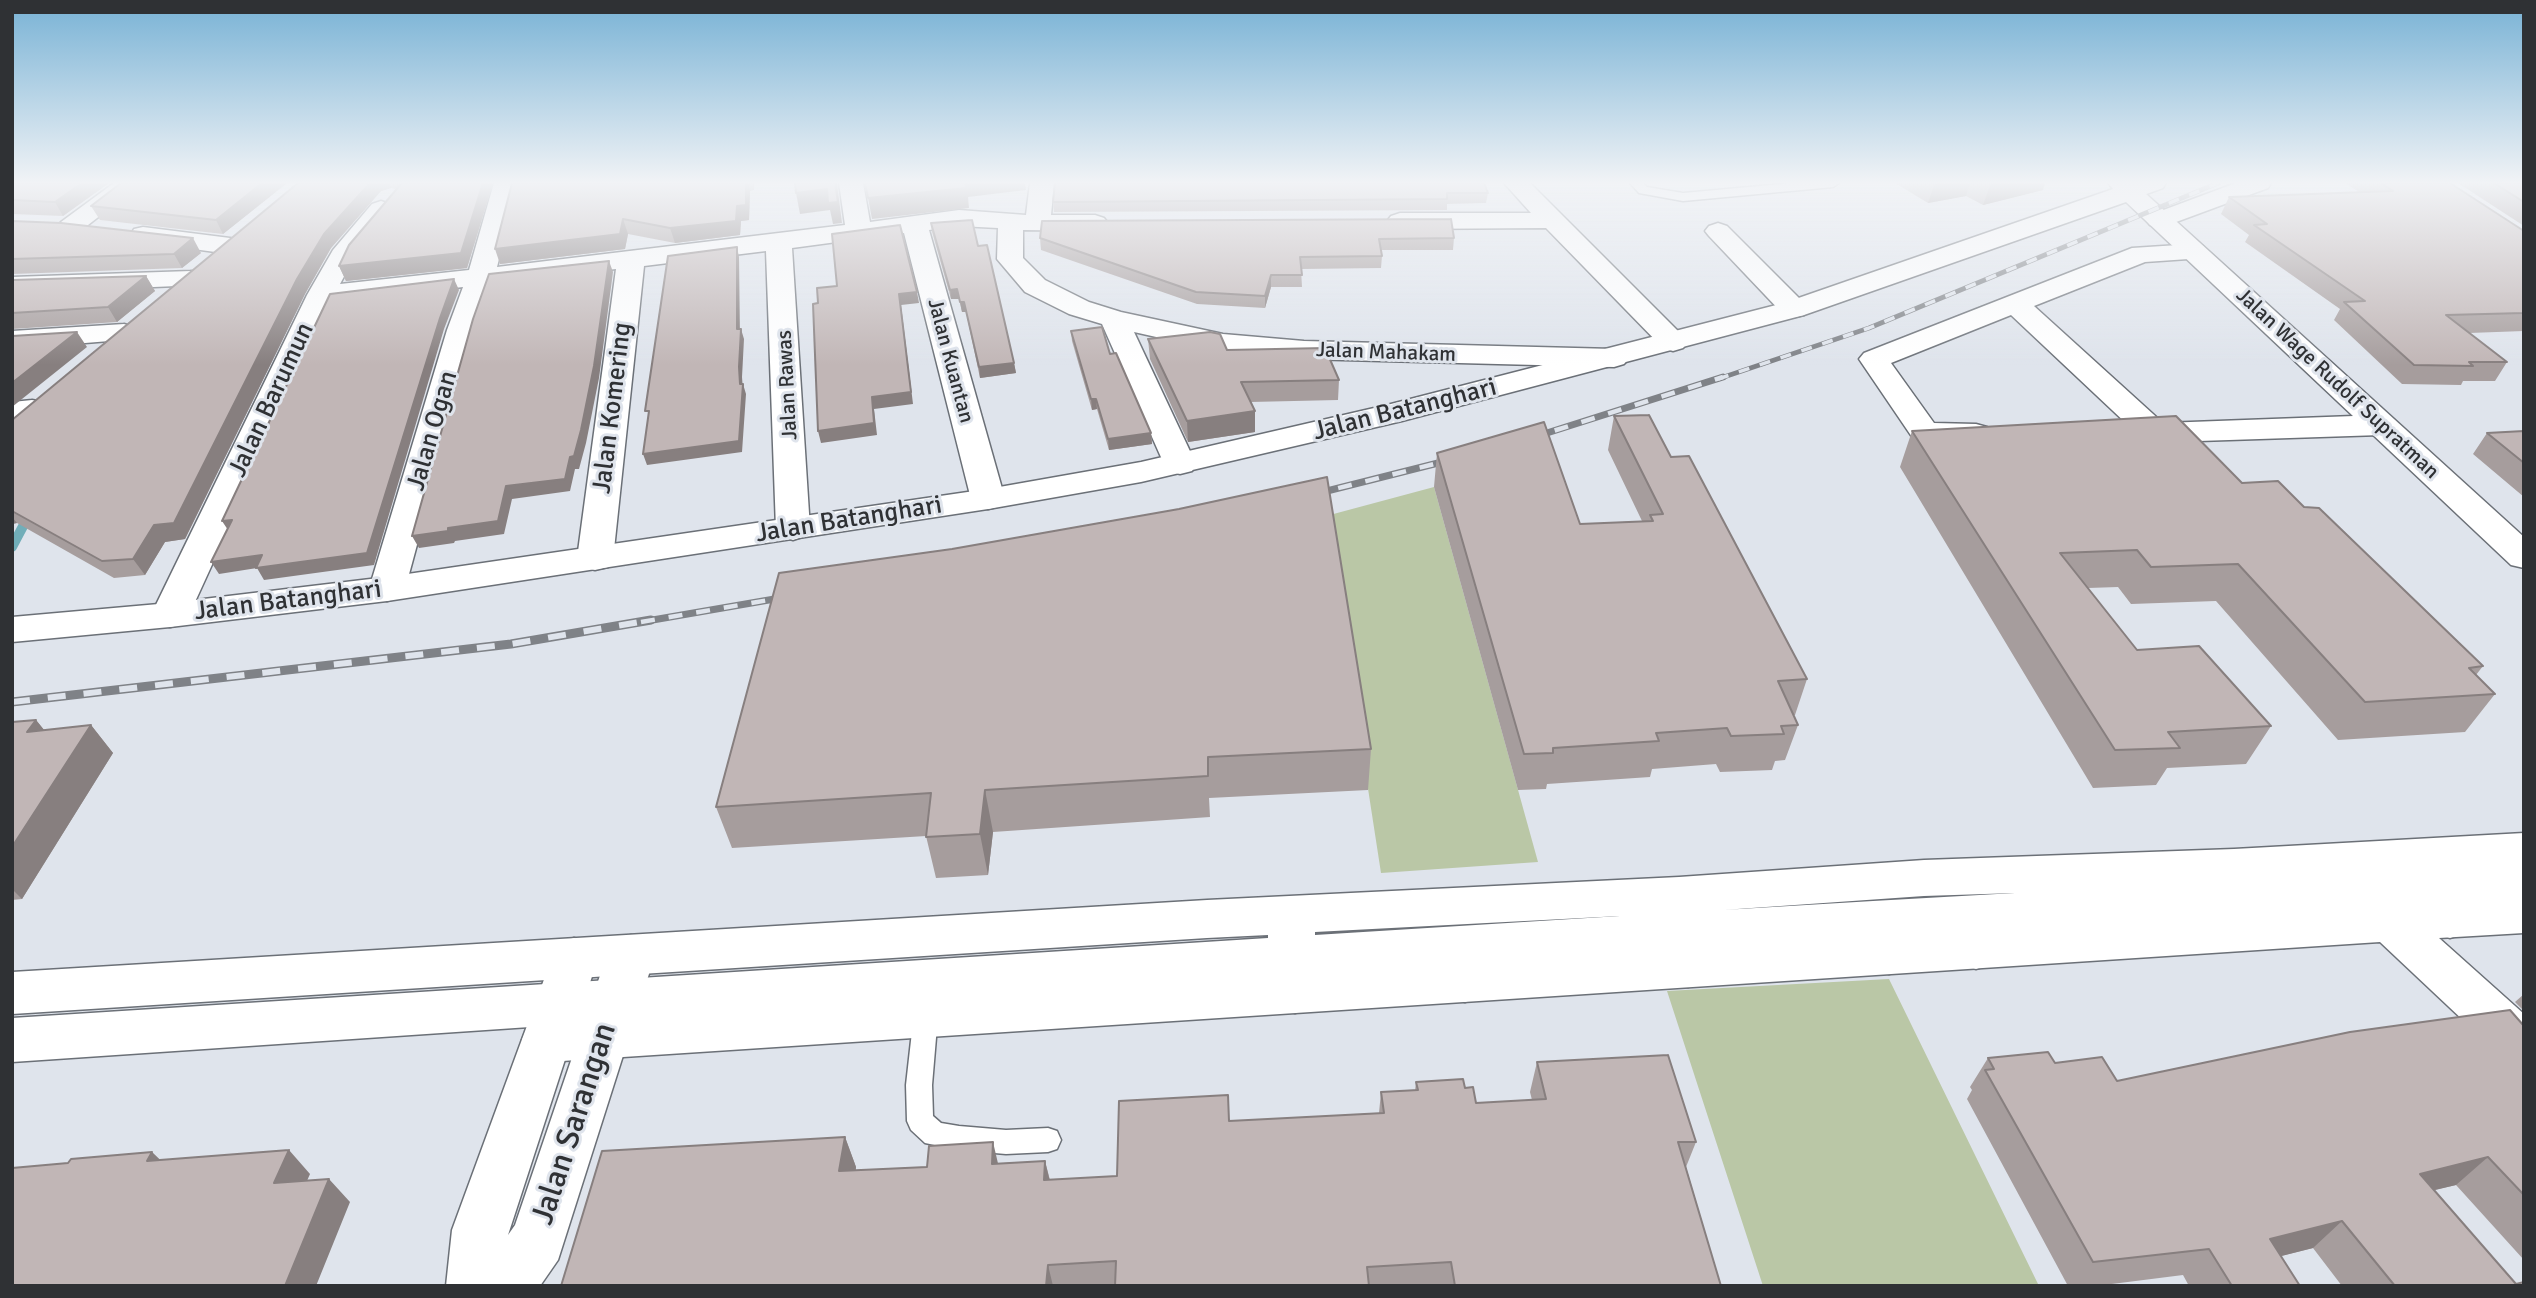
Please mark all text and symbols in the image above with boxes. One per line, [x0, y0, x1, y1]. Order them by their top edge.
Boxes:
street label: Jalan Wage Rudolf Supratman [2230, 283, 2444, 485]
street label: Jalan Kuantan [921, 296, 979, 426]
street label: Jalan Barumun [223, 318, 321, 482]
street label: Jalan Komering [587, 321, 639, 495]
street label: Jalan Rawas [773, 329, 803, 441]
street label: Jalan Mahakam [1316, 338, 1456, 368]
street label: Jalan Ogan [401, 368, 465, 494]
street label: Jalan Batanghari [1310, 372, 1500, 448]
street label: Jalan Batanghari [754, 490, 944, 550]
street label: Jalan Batanghari [193, 574, 383, 628]
street label: Jalan Sarangan [524, 1018, 626, 1230]

